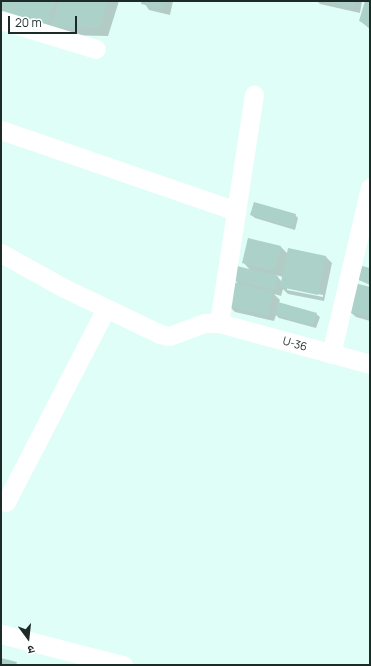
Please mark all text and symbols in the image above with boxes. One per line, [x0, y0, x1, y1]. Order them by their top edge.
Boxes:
scale bar [10, 8, 79, 34]
text: 20 m [15, 14, 42, 31]
street label: U-36 [281, 334, 309, 354]
north arrow [8, 618, 48, 658]
text: उ [26, 642, 36, 658]

